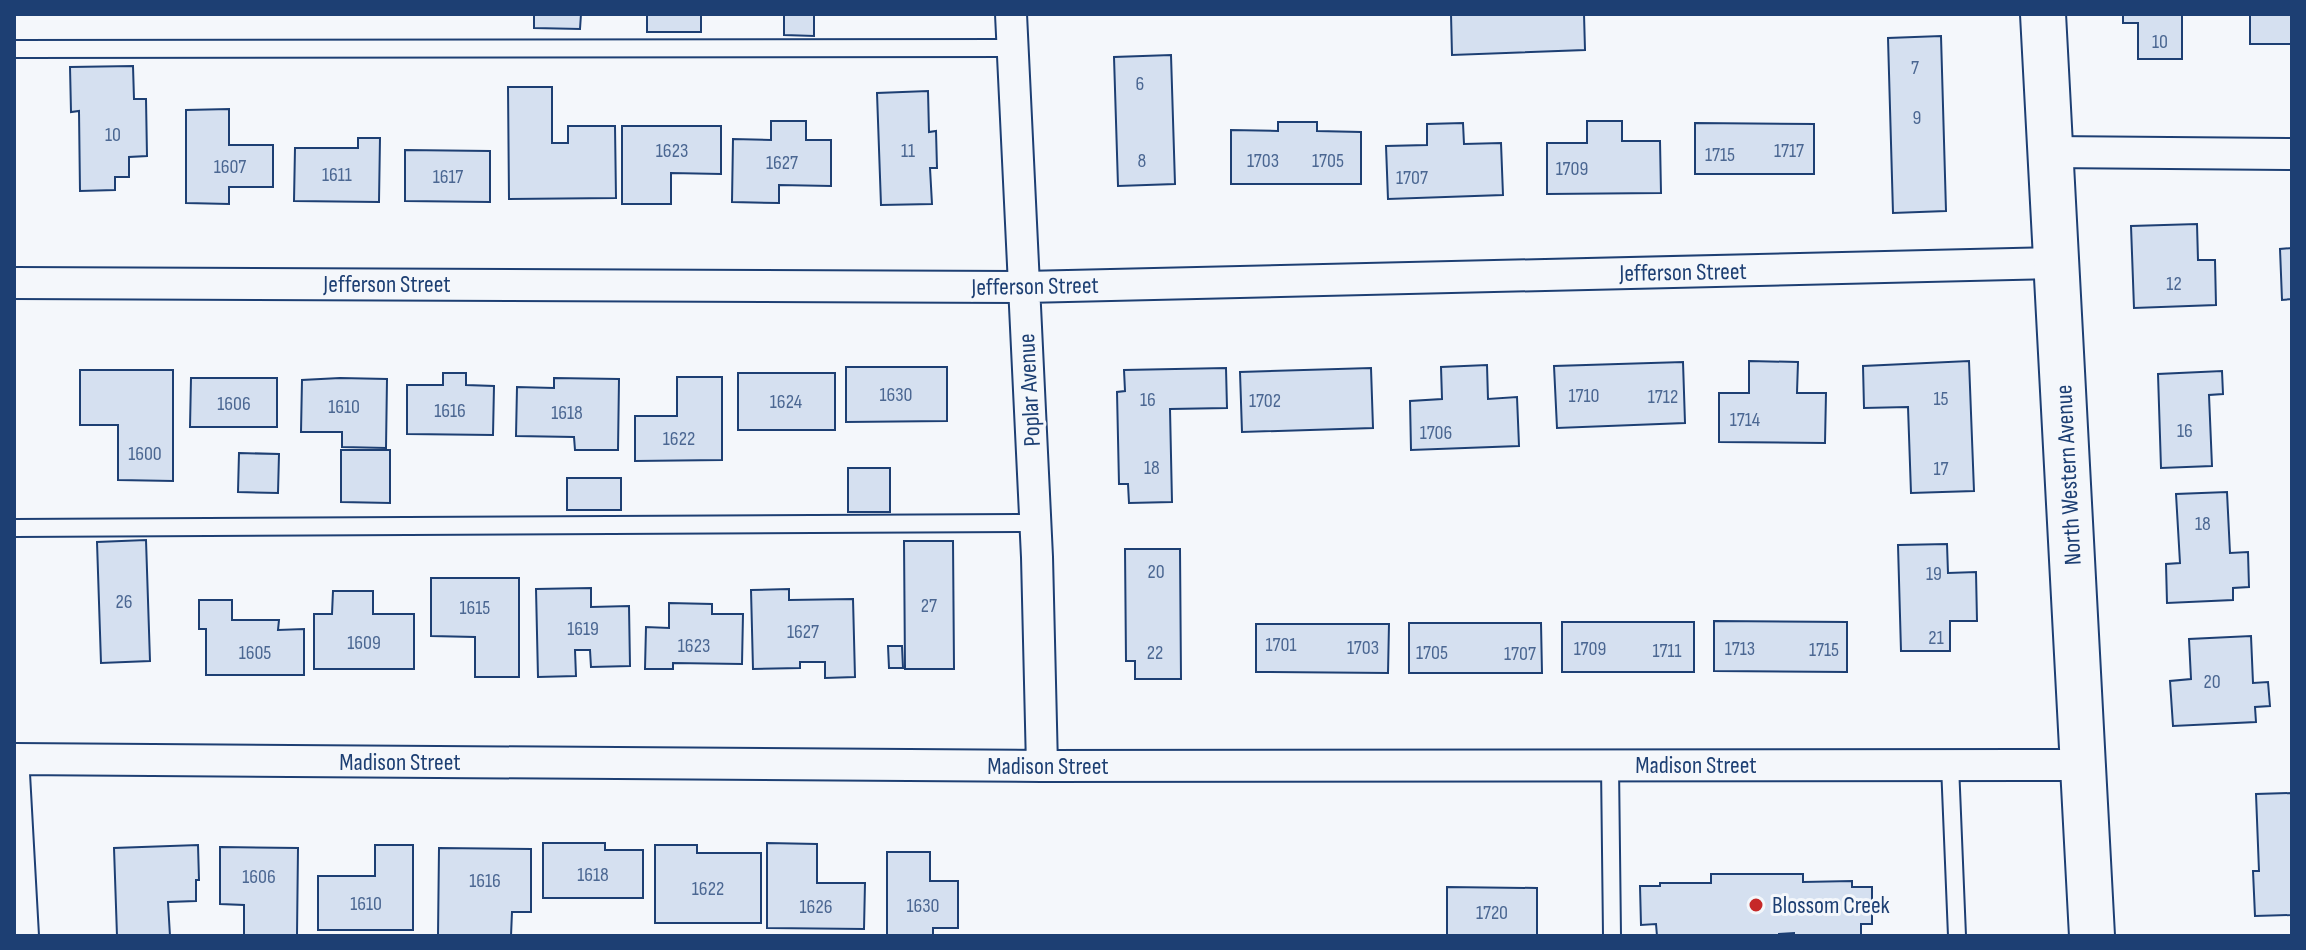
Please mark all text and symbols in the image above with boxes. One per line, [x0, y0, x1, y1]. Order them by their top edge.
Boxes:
house number: 10 [2152, 30, 2168, 54]
house number: 7 [1911, 56, 1919, 80]
house number: 6 [1136, 72, 1144, 96]
house number: 9 [1913, 106, 1921, 130]
house number: 10 [105, 123, 121, 147]
house number: 1623 [656, 139, 688, 163]
house number: 11 [901, 139, 915, 163]
house number: 1717 [1774, 139, 1804, 163]
house number: 1715 [1705, 143, 1735, 167]
house number: 8 [1138, 149, 1146, 173]
house number: 1703 [1247, 149, 1279, 173]
house number: 1705 [1312, 149, 1344, 173]
house number: 1627 [766, 151, 798, 175]
house number: 1607 [214, 155, 246, 179]
house number: 1709 [1556, 157, 1588, 181]
house number: 1611 [322, 163, 352, 187]
house number: 1617 [433, 165, 463, 189]
house number: 1707 [1396, 166, 1428, 190]
street label: Jefferson Street [1618, 257, 1747, 288]
street label: Jefferson Street [322, 270, 451, 299]
street label: Jefferson Street [970, 271, 1099, 302]
house number: 12 [2166, 272, 2182, 296]
street label: Poplar Avenue [1012, 333, 1047, 447]
house number: 1630 [879, 383, 913, 407]
house number: 1710 [1569, 384, 1599, 408]
street label: North Western Avenue [2049, 384, 2088, 566]
house number: 1712 [1648, 385, 1678, 409]
house number: 15 [1933, 387, 1949, 411]
house number: 16 [1140, 388, 1156, 412]
house number: 1702 [1249, 389, 1281, 413]
house number: 1624 [770, 390, 802, 414]
house number: 1606 [217, 392, 251, 416]
house number: 1610 [328, 395, 360, 419]
house number: 1616 [434, 399, 466, 423]
house number: 1618 [551, 401, 583, 425]
house number: 1714 [1730, 408, 1760, 432]
house number: 16 [2177, 419, 2193, 443]
house number: 1706 [1420, 421, 1452, 445]
house number: 1622 [663, 427, 695, 451]
house number: 1600 [128, 442, 162, 466]
house number: 18 [1144, 456, 1160, 480]
house number: 17 [1934, 457, 1948, 481]
house number: 18 [2195, 512, 2211, 536]
house number: 20 [1147, 560, 1165, 584]
house number: 19 [1926, 562, 1942, 586]
house number: 26 [116, 590, 133, 614]
house number: 27 [921, 594, 937, 618]
house number: 1615 [460, 596, 490, 620]
house number: 1619 [567, 617, 599, 641]
house number: 1627 [787, 620, 819, 644]
house number: 21 [1928, 626, 1944, 650]
house number: 1609 [347, 631, 381, 655]
house number: 1701 [1266, 633, 1296, 657]
house number: 1623 [678, 634, 710, 658]
house number: 1703 [1347, 636, 1379, 660]
house number: 1709 [1574, 637, 1606, 661]
house number: 1713 [1725, 637, 1755, 661]
house number: 1715 [1809, 638, 1839, 662]
house number: 1711 [1652, 639, 1682, 663]
house number: 1605 [239, 641, 271, 665]
house number: 22 [1147, 641, 1163, 665]
house number: 1705 [1416, 641, 1448, 665]
house number: 1707 [1504, 642, 1536, 666]
house number: 20 [2203, 670, 2221, 694]
street label: Madison Street [339, 748, 461, 777]
street label: Madison Street [1635, 751, 1757, 780]
street label: Madison Street [987, 752, 1109, 781]
house number: 1618 [577, 863, 609, 887]
house number: 1606 [242, 865, 276, 889]
house number: 1616 [469, 869, 501, 893]
house number: 1622 [692, 877, 724, 901]
place label: Blossom Creek [1772, 891, 1890, 920]
house number: 1610 [350, 892, 382, 916]
house number: 1630 [906, 894, 940, 918]
house number: 1626 [800, 895, 832, 919]
marker: Blossom Creek [1747, 896, 1765, 914]
house number: 1720 [1476, 901, 1508, 925]

